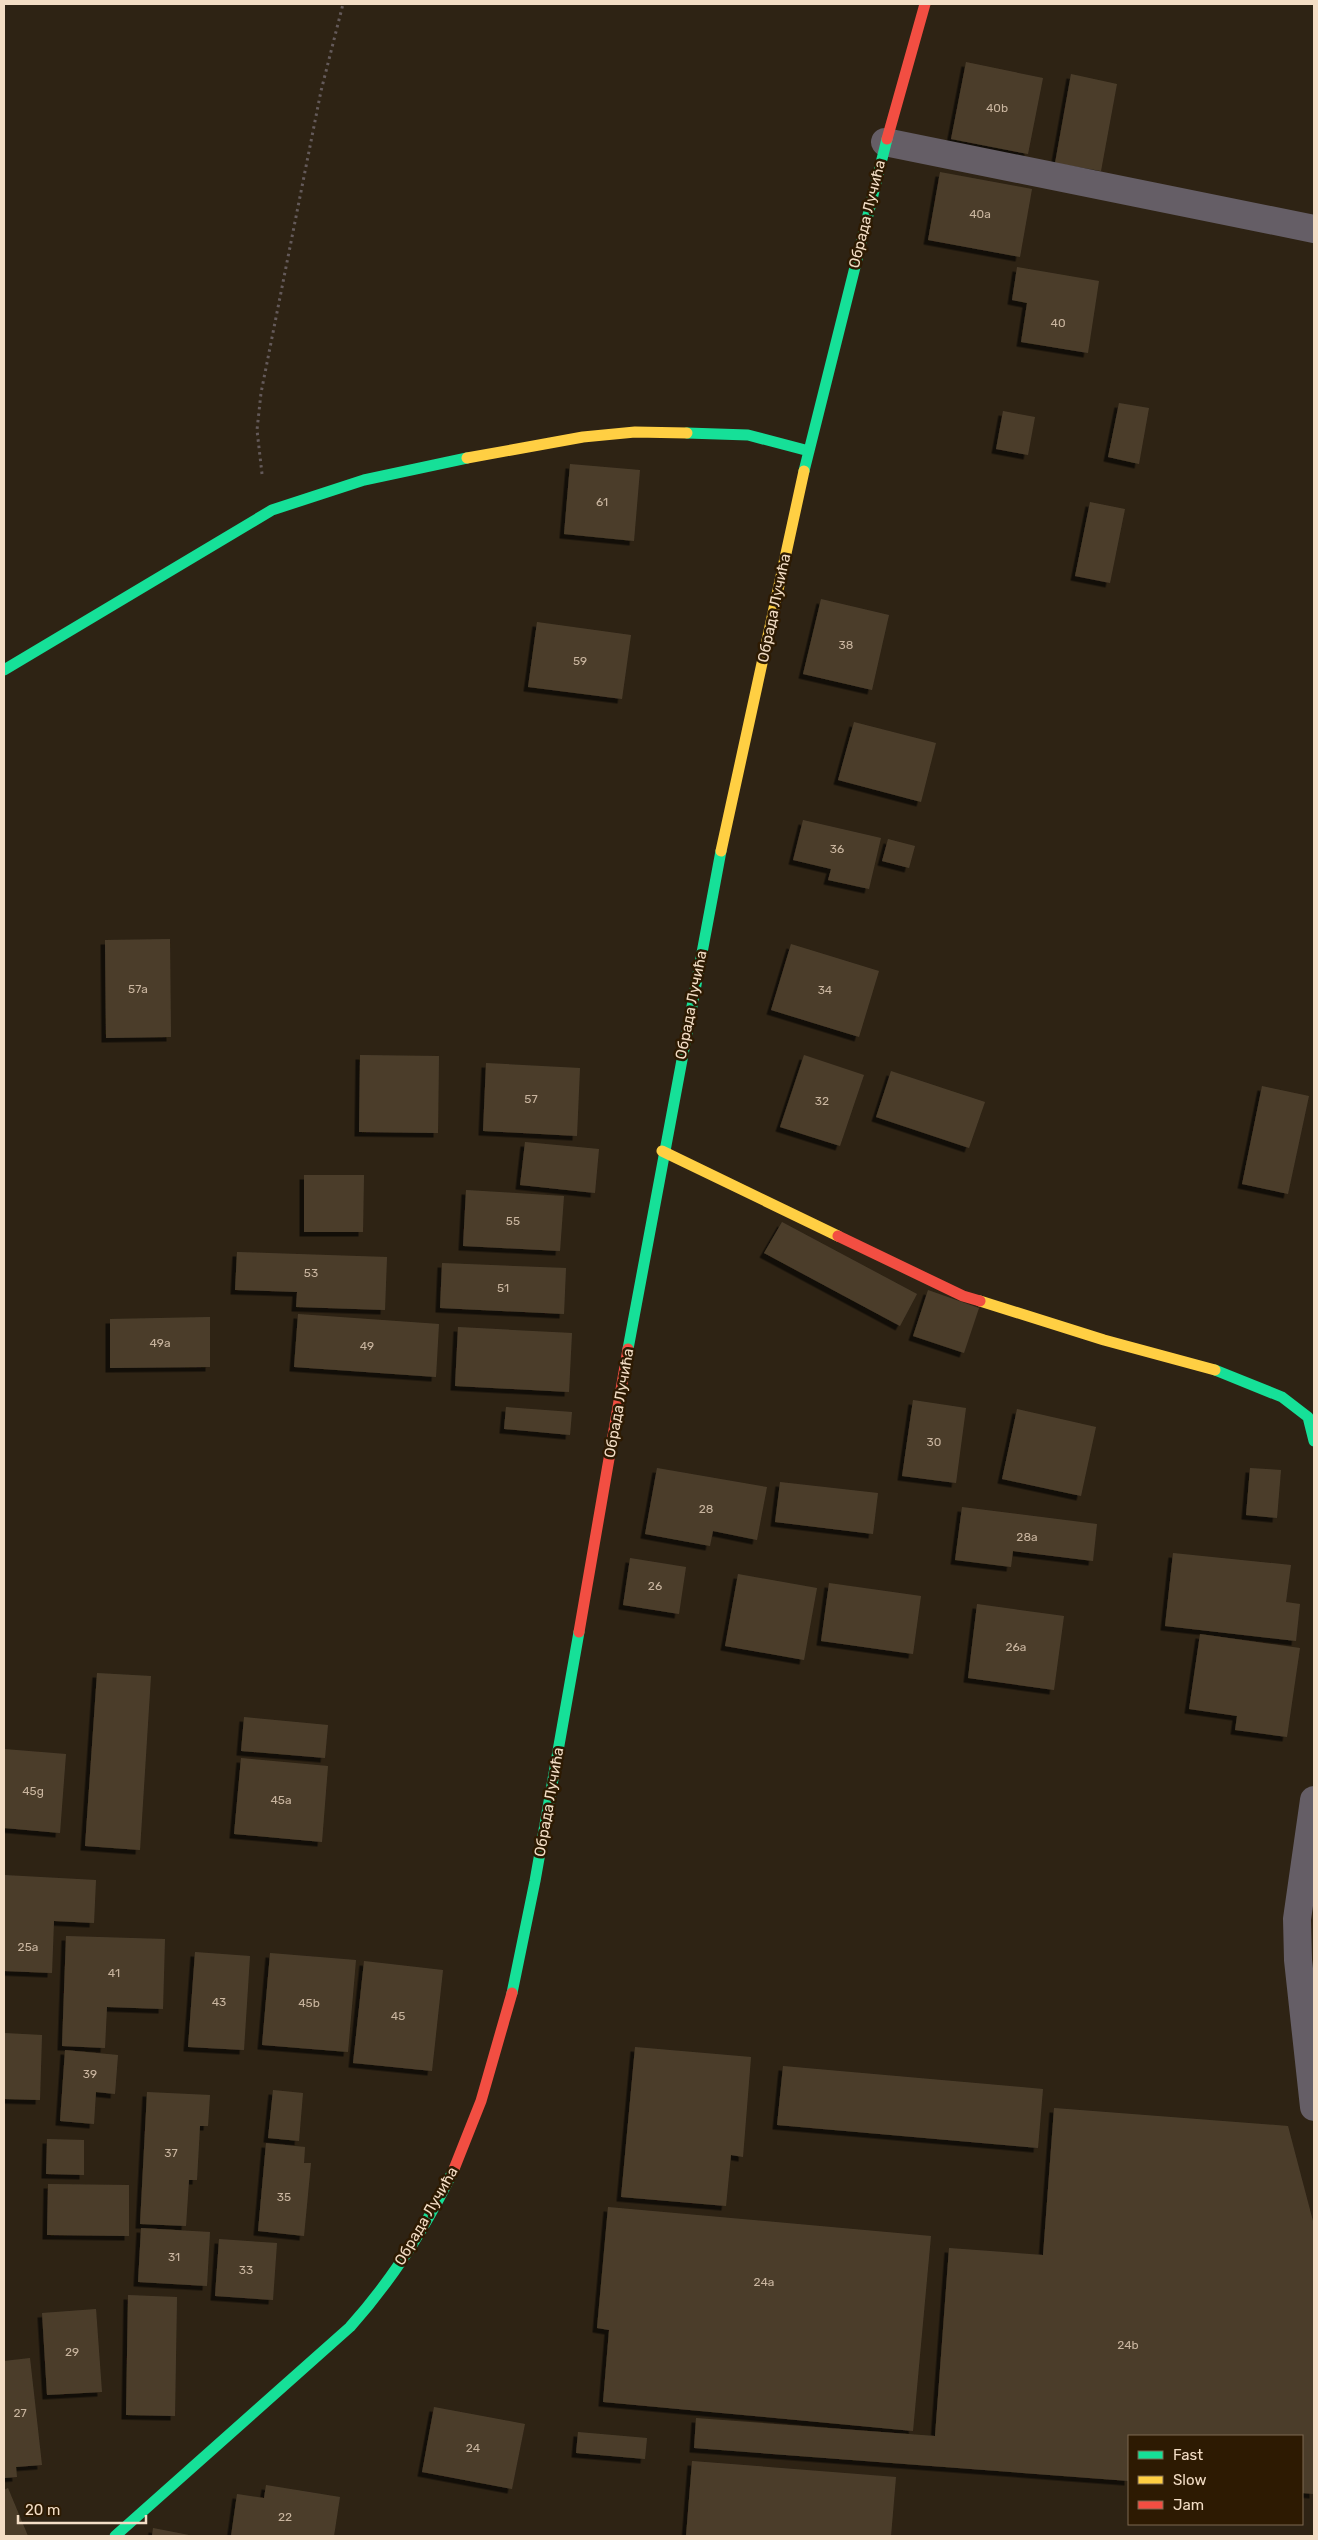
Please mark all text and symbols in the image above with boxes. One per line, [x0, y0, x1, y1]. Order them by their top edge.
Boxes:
house number: 40b [986, 101, 1008, 115]
street label: Обрада Лучића [845, 158, 889, 270]
house number: 40a [969, 207, 991, 221]
house number: 40 [1050, 316, 1066, 330]
house number: 61 [596, 495, 608, 509]
street label: Обрада Лучића [754, 552, 794, 664]
house number: 38 [839, 638, 853, 652]
house number: 59 [573, 654, 587, 668]
house number: 36 [830, 842, 844, 856]
street label: Обрада Лучића [672, 949, 710, 1061]
house number: 57a [128, 982, 148, 996]
house number: 34 [818, 983, 833, 997]
house number: 57 [524, 1092, 538, 1106]
house number: 32 [815, 1094, 829, 1108]
house number: 55 [506, 1214, 520, 1228]
house number: 53 [304, 1266, 318, 1280]
house number: 51 [497, 1281, 509, 1295]
house number: 49a [149, 1336, 171, 1350]
house number: 49 [360, 1339, 374, 1353]
street label: Обрада Лучића [601, 1347, 637, 1459]
house number: 30 [927, 1435, 941, 1449]
house number: 28 [699, 1502, 713, 1516]
house number: 28a [1016, 1530, 1038, 1544]
house number: 26 [648, 1579, 662, 1593]
house number: 26a [1006, 1640, 1026, 1654]
street label: Обрада Лучића [531, 1746, 567, 1858]
house number: 45g [22, 1784, 44, 1798]
house number: 45a [270, 1793, 292, 1807]
house number: 25a [18, 1940, 38, 1954]
house number: 41 [108, 1966, 120, 1980]
house number: 43 [212, 1995, 226, 2009]
house number: 45b [298, 1996, 320, 2010]
house number: 45 [391, 2009, 405, 2023]
house number: 39 [83, 2067, 97, 2081]
house number: 37 [164, 2146, 178, 2160]
street label: Обрада Лучића [391, 2164, 461, 2268]
house number: 35 [277, 2190, 291, 2204]
house number: 31 [168, 2250, 180, 2264]
house number: 33 [239, 2263, 253, 2277]
house number: 24a [753, 2275, 775, 2289]
house number: 24b [1117, 2338, 1139, 2352]
house number: 29 [65, 2345, 79, 2359]
house number: 27 [13, 2406, 27, 2420]
legend [1128, 2435, 1303, 2525]
house number: 24 [466, 2441, 481, 2455]
text: Fast [1173, 2446, 1203, 2464]
text: Slow [1173, 2471, 1206, 2489]
scale bar [18, 2492, 145, 2524]
text: Jam [1173, 2496, 1204, 2514]
text: 20 m [25, 2501, 60, 2519]
house number: 22 [278, 2510, 292, 2524]

